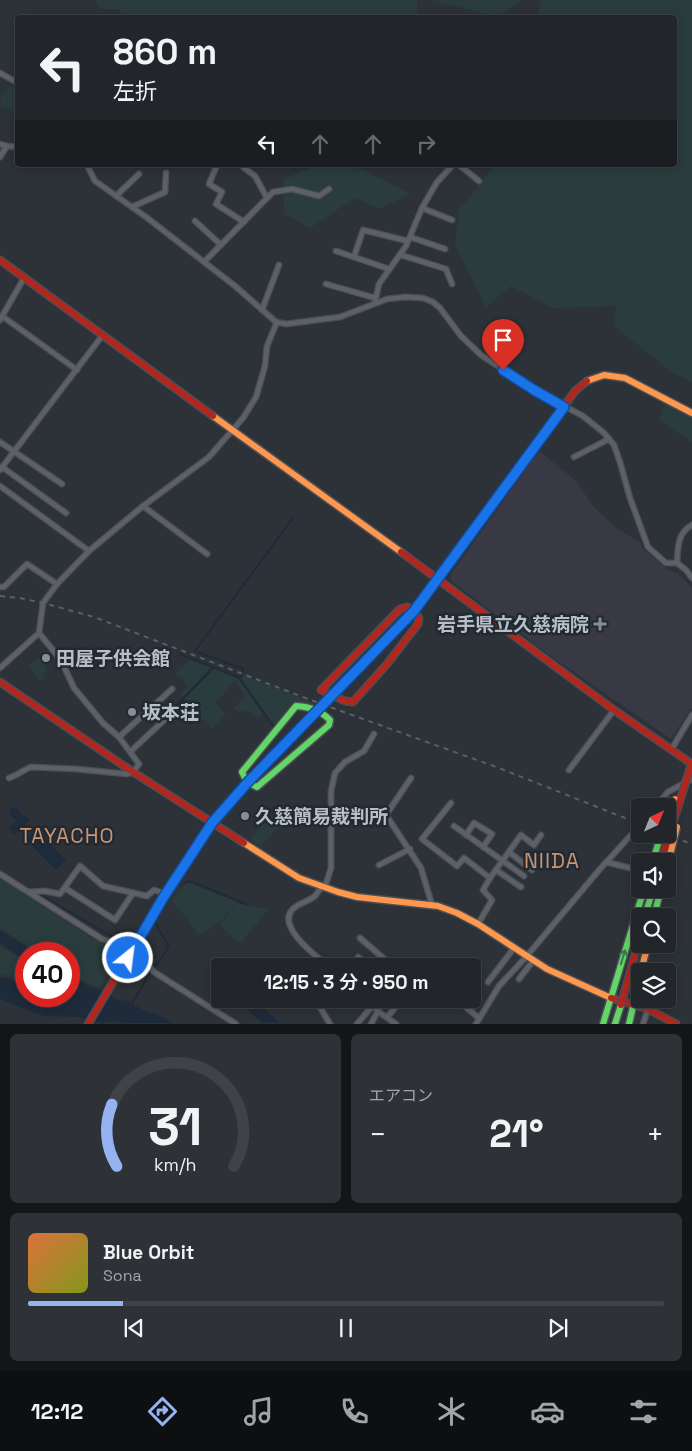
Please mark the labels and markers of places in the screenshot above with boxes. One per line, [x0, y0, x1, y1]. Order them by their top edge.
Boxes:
pin [482, 319, 524, 370]
place label: 岩手県立久慈病院 [437, 612, 589, 637]
marker: 岩手県立久慈病院 [593, 617, 607, 631]
place label: 田屋子供会館 [56, 646, 170, 671]
marker: 田屋子供会館 [40, 652, 52, 664]
place label: 坂本荘 [142, 700, 199, 725]
marker: 坂本荘 [126, 706, 138, 718]
place label: 久慈簡易裁判所 [255, 804, 388, 829]
marker: 久慈簡易裁判所 [239, 810, 251, 822]

